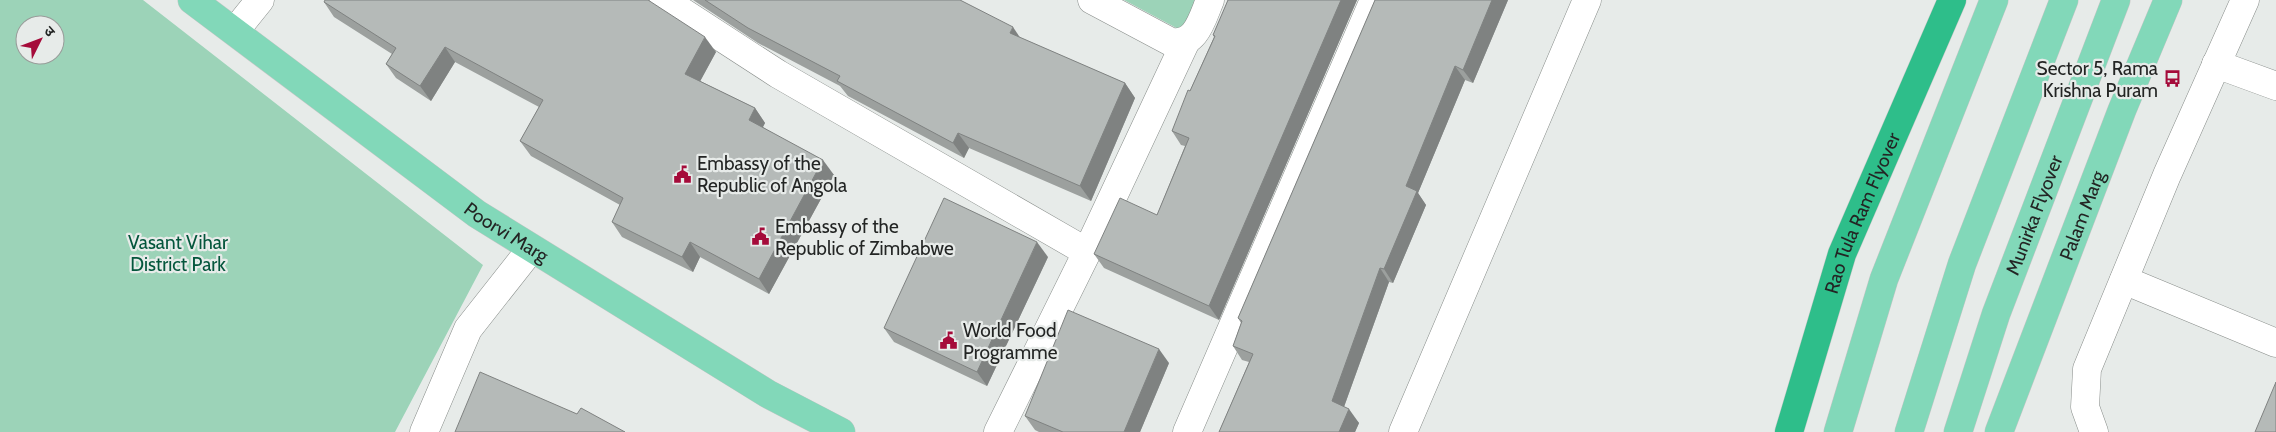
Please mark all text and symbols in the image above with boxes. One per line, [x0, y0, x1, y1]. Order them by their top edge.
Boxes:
north arrow [15, 15, 65, 65]
text: उ [40, 22, 60, 41]
place label: Sector 5, Rama Krishna Puram [2037, 57, 2158, 102]
bus stop icon: Sector 5, Rama Krishna Puram [2162, 69, 2182, 89]
street label: Rao Tula Ram Flyover [1820, 129, 1905, 296]
place label: Embassy of the Republic of Angola [697, 152, 847, 197]
street label: Munirka Flyover [2001, 152, 2068, 278]
public building icon: Embassy of the Republic of Angola [673, 164, 693, 184]
street label: Palam Marg [2055, 167, 2110, 264]
street label: Poorvi Marg [459, 197, 553, 268]
place label: Embassy of the Republic of Zimbabwe [775, 215, 954, 260]
public building icon: Embassy of the Republic of Zimbabwe [751, 227, 771, 247]
park label: Vasant Vihar District Park [128, 231, 228, 276]
place label: World Food Programme [963, 319, 1058, 364]
public building icon: World Food Programme [939, 331, 959, 351]

